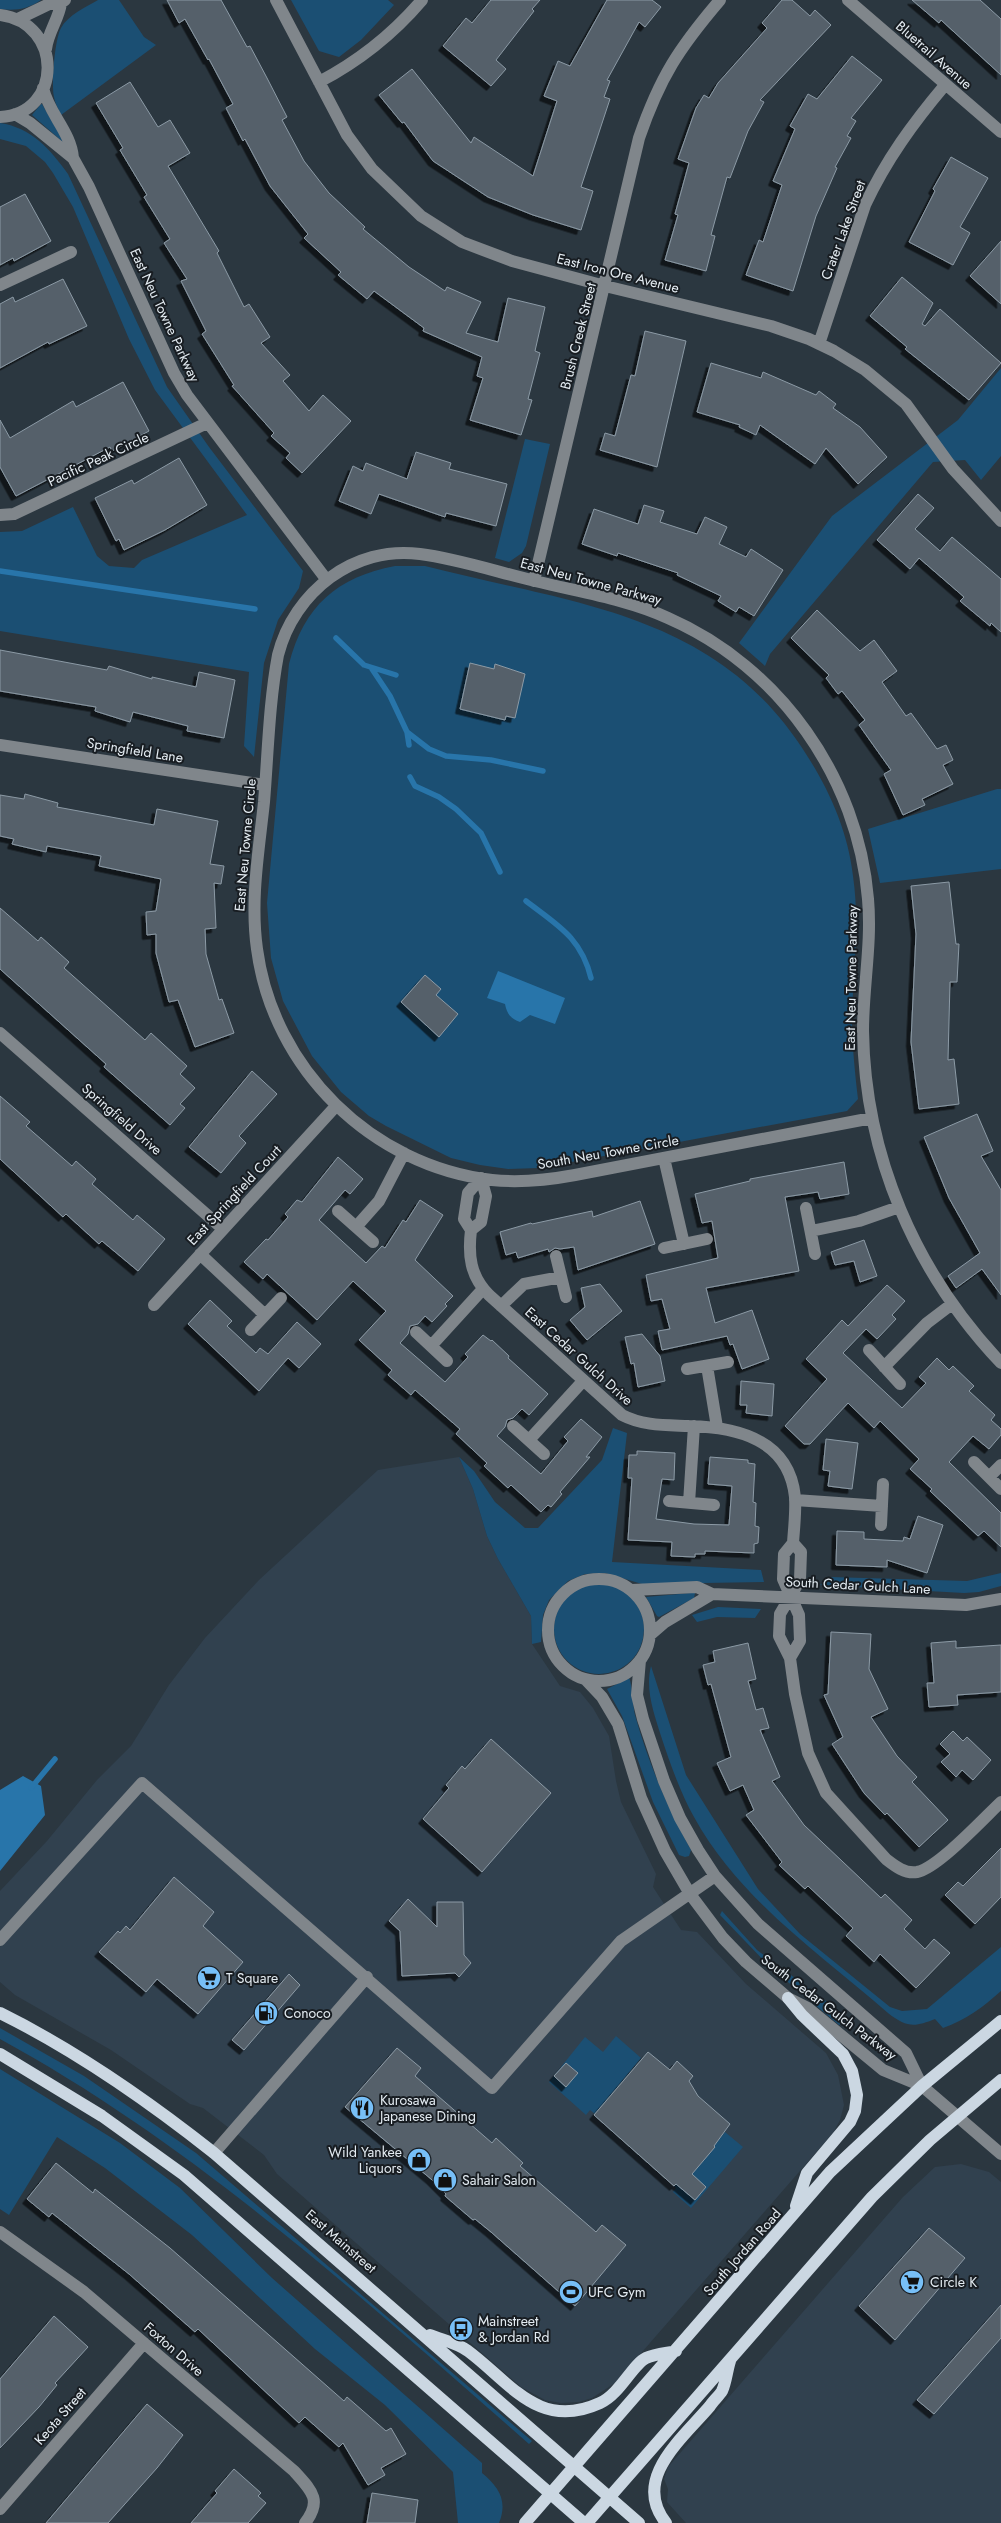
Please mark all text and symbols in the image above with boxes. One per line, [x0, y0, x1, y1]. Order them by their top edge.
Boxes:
street label: Bluetrail Avenue [892, 16, 976, 94]
street label: Crater Lake Street [816, 177, 870, 283]
street label: East Neu Towne Parkway [125, 245, 205, 386]
street label: East Iron Ore Avenue [555, 248, 681, 298]
street label: Brush Creek Street [555, 280, 601, 392]
street label: Pacific Peak Circle [44, 427, 152, 491]
street label: East Neu Towne Parkway [518, 553, 665, 610]
street label: Springfield Lane [85, 733, 185, 767]
street label: East Neu Towne Circle [229, 778, 261, 912]
street label: East Neu Towne Parkway [840, 904, 862, 1051]
street label: Springfield Drive [77, 1078, 167, 1160]
street label: South Neu Towne Circle [536, 1130, 680, 1174]
street label: East Springfield Court [182, 1140, 286, 1249]
street label: East Cedar Gulch Drive [521, 1302, 637, 1410]
street label: South Cedar Gulch Lane [785, 1571, 931, 1599]
street label: South Cedar Gulch Parkway [757, 1949, 902, 2065]
supermarket icon: T Square [196, 1965, 222, 1991]
place label: T Square [226, 1968, 278, 1988]
fuel station icon: Conoco [253, 2000, 279, 2026]
place label: Conoco [284, 2003, 331, 2023]
place label: Kurosawa Japanese Dining [378, 2090, 476, 2126]
restaurant icon: Kurosawa Japanese Dining [349, 2095, 375, 2121]
place label: Wild Yankee Liquors [328, 2142, 402, 2178]
shop icon: Wild Yankee Liquors [406, 2147, 432, 2173]
shop icon: Sahair Salon [432, 2167, 458, 2193]
place label: Sahair Salon [462, 2170, 536, 2190]
street label: South Jordan Road [698, 2204, 786, 2300]
street label: East Mainstreet [301, 2205, 381, 2278]
supermarket icon: Circle K [899, 2269, 925, 2295]
place label: Circle K [930, 2272, 977, 2292]
sports icon: UFC Gym [558, 2279, 584, 2305]
place label: UFC Gym [588, 2282, 646, 2302]
place label: Mainstreet & Jordan Rd [478, 2311, 550, 2347]
bus stop icon: Mainstreet & Jordan Rd [448, 2316, 474, 2342]
street label: Foxton Drive [140, 2317, 208, 2381]
street label: Keota Street [29, 2383, 91, 2449]

